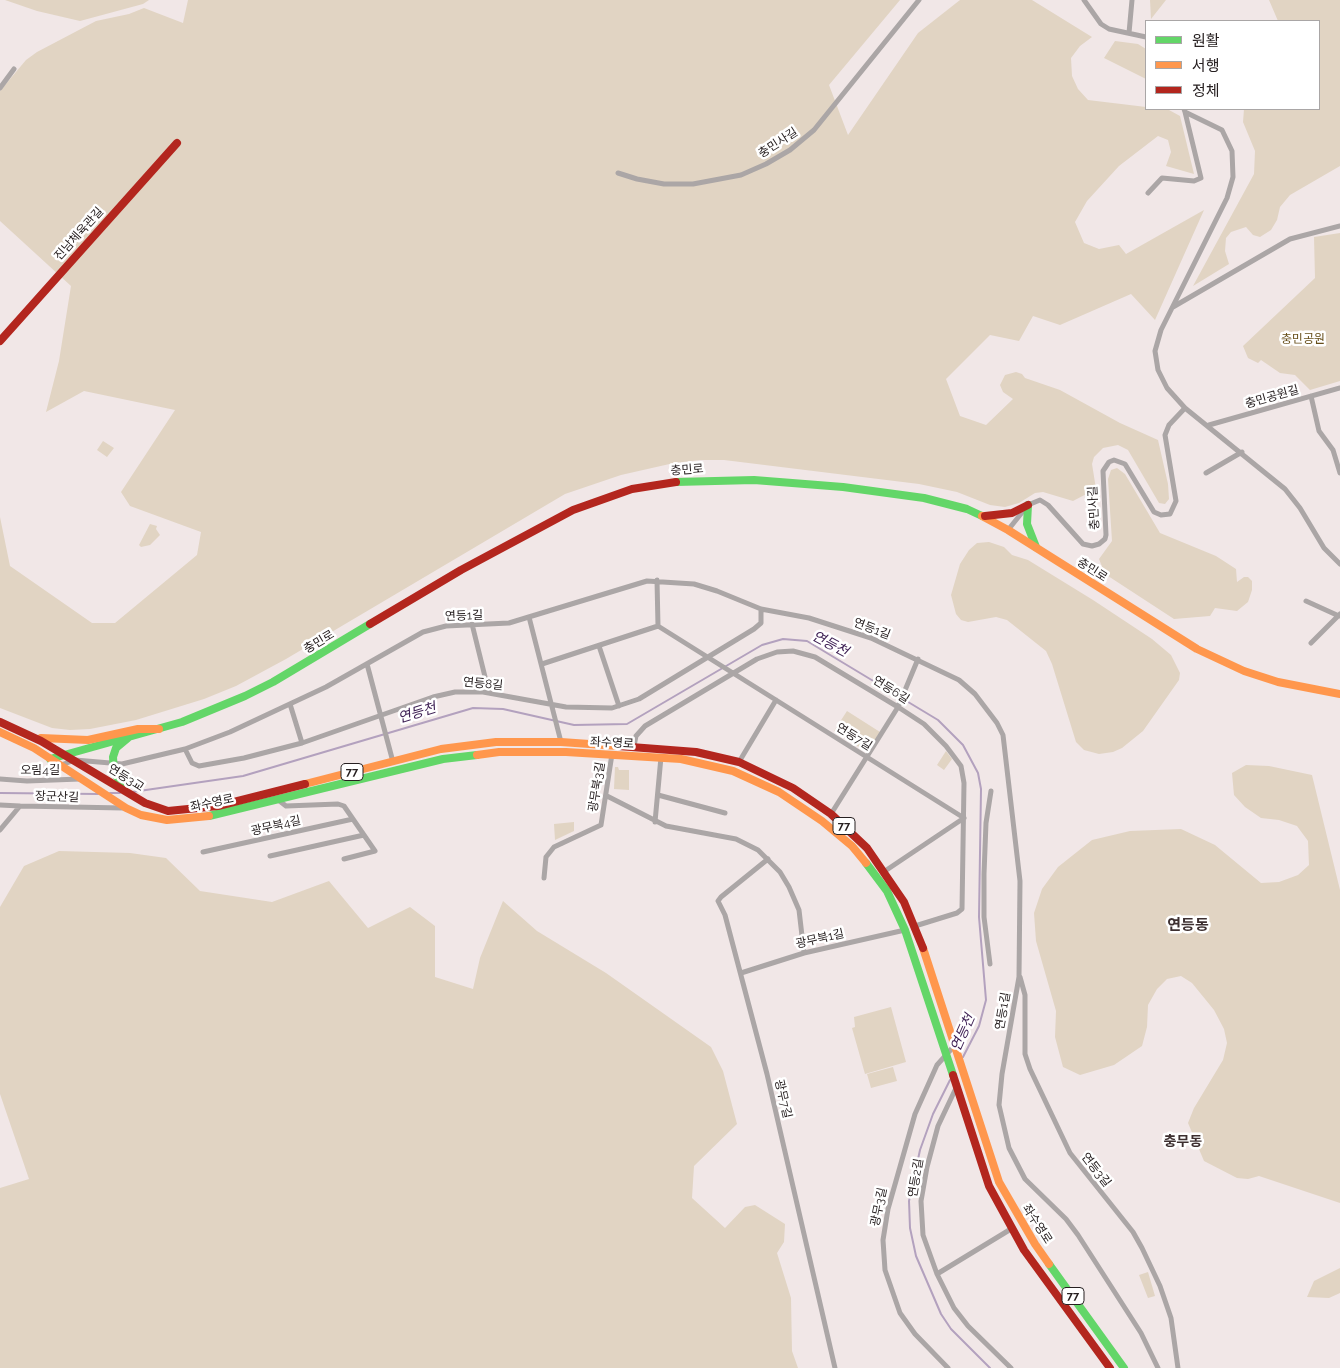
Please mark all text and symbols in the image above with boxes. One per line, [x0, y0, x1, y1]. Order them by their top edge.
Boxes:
legend [1145, 20, 1320, 110]
text: 원활 [1192, 32, 1220, 50]
text: 서행 [1192, 57, 1220, 75]
text: 정체 [1192, 82, 1220, 100]
street label: 충민사길 [756, 125, 800, 161]
street label: 진남체육관길 [51, 205, 107, 263]
park label: 충민공원 [1281, 332, 1325, 346]
street label: 충민공원길 [1243, 382, 1301, 412]
street label: 충민로 [670, 462, 704, 478]
street label: 충민사길 [1086, 486, 1102, 530]
street label: 충민로 [1074, 555, 1110, 585]
street label: 연등1길 [445, 608, 483, 624]
street label: 연등1길 [852, 615, 892, 643]
street label: 충민로 [301, 627, 337, 657]
water label: 연등천 [809, 628, 851, 660]
street label: 연등6길 [870, 673, 912, 707]
street label: 연등8길 [462, 675, 504, 693]
water label: 연등천 [396, 699, 438, 727]
street label: 연등7길 [833, 720, 875, 754]
street label: 좌수영로 [590, 735, 634, 751]
street label: 연등3교 [105, 761, 147, 795]
street label: 광무북3길 [586, 761, 608, 813]
street label: 오림4길 [20, 763, 60, 777]
road number: 77 [341, 764, 363, 780]
street label: 장군산길 [35, 789, 79, 805]
street label: 좌수영로 [189, 791, 235, 815]
street label: 광무북4길 [250, 813, 302, 839]
road number: 77 [833, 818, 855, 834]
district label: 연등동 [1167, 916, 1209, 934]
street label: 광무북1길 [794, 926, 846, 952]
street label: 연등1길 [993, 991, 1013, 1031]
water label: 연등천 [947, 1012, 979, 1054]
street label: 광무7길 [772, 1078, 794, 1120]
district label: 충무동 [1164, 1134, 1202, 1150]
street label: 연등3길 [1078, 1150, 1114, 1190]
street label: 연등2길 [905, 1157, 927, 1199]
street label: 광무3길 [868, 1186, 890, 1228]
street label: 좌수영로 [1019, 1202, 1055, 1246]
road number: 77 [1062, 1288, 1084, 1304]

